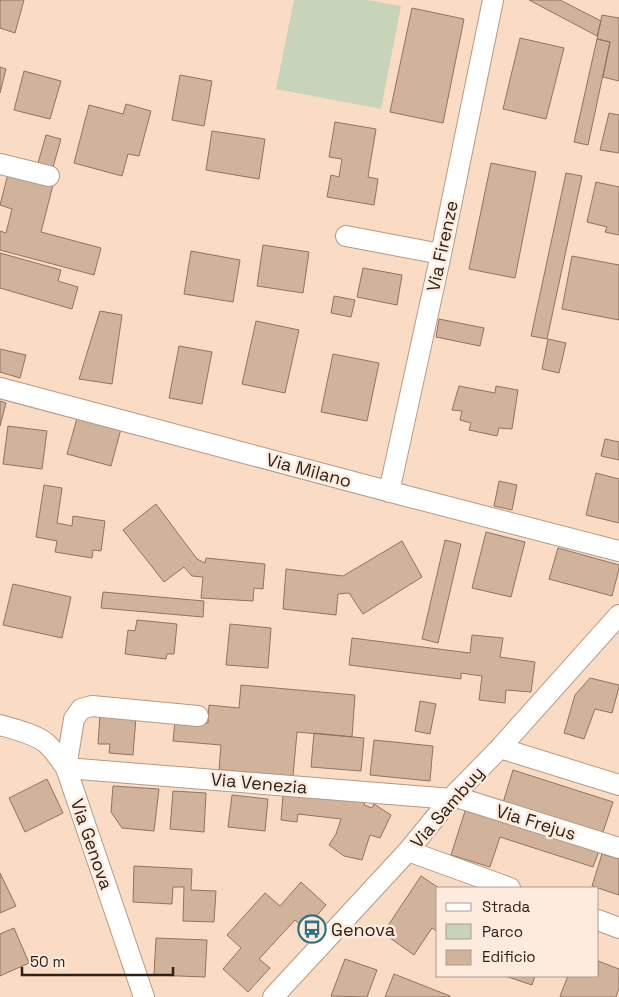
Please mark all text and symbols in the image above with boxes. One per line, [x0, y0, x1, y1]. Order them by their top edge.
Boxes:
street label: Via Firenze [421, 198, 463, 294]
street label: Via Milano [264, 448, 354, 492]
street label: Via Sambuy [405, 761, 489, 853]
street label: Via Venezia [210, 767, 308, 799]
street label: Via Genova [66, 796, 118, 892]
street label: Via Frejus [493, 799, 579, 845]
legend [436, 887, 599, 977]
text: Strada [482, 897, 531, 916]
bus stop icon: Genova [297, 914, 327, 944]
place label: Genova [331, 918, 395, 941]
text: Parco [482, 922, 523, 941]
scale bar [22, 944, 174, 976]
text: Edificio [482, 947, 536, 966]
text: 50 m [30, 952, 65, 971]

